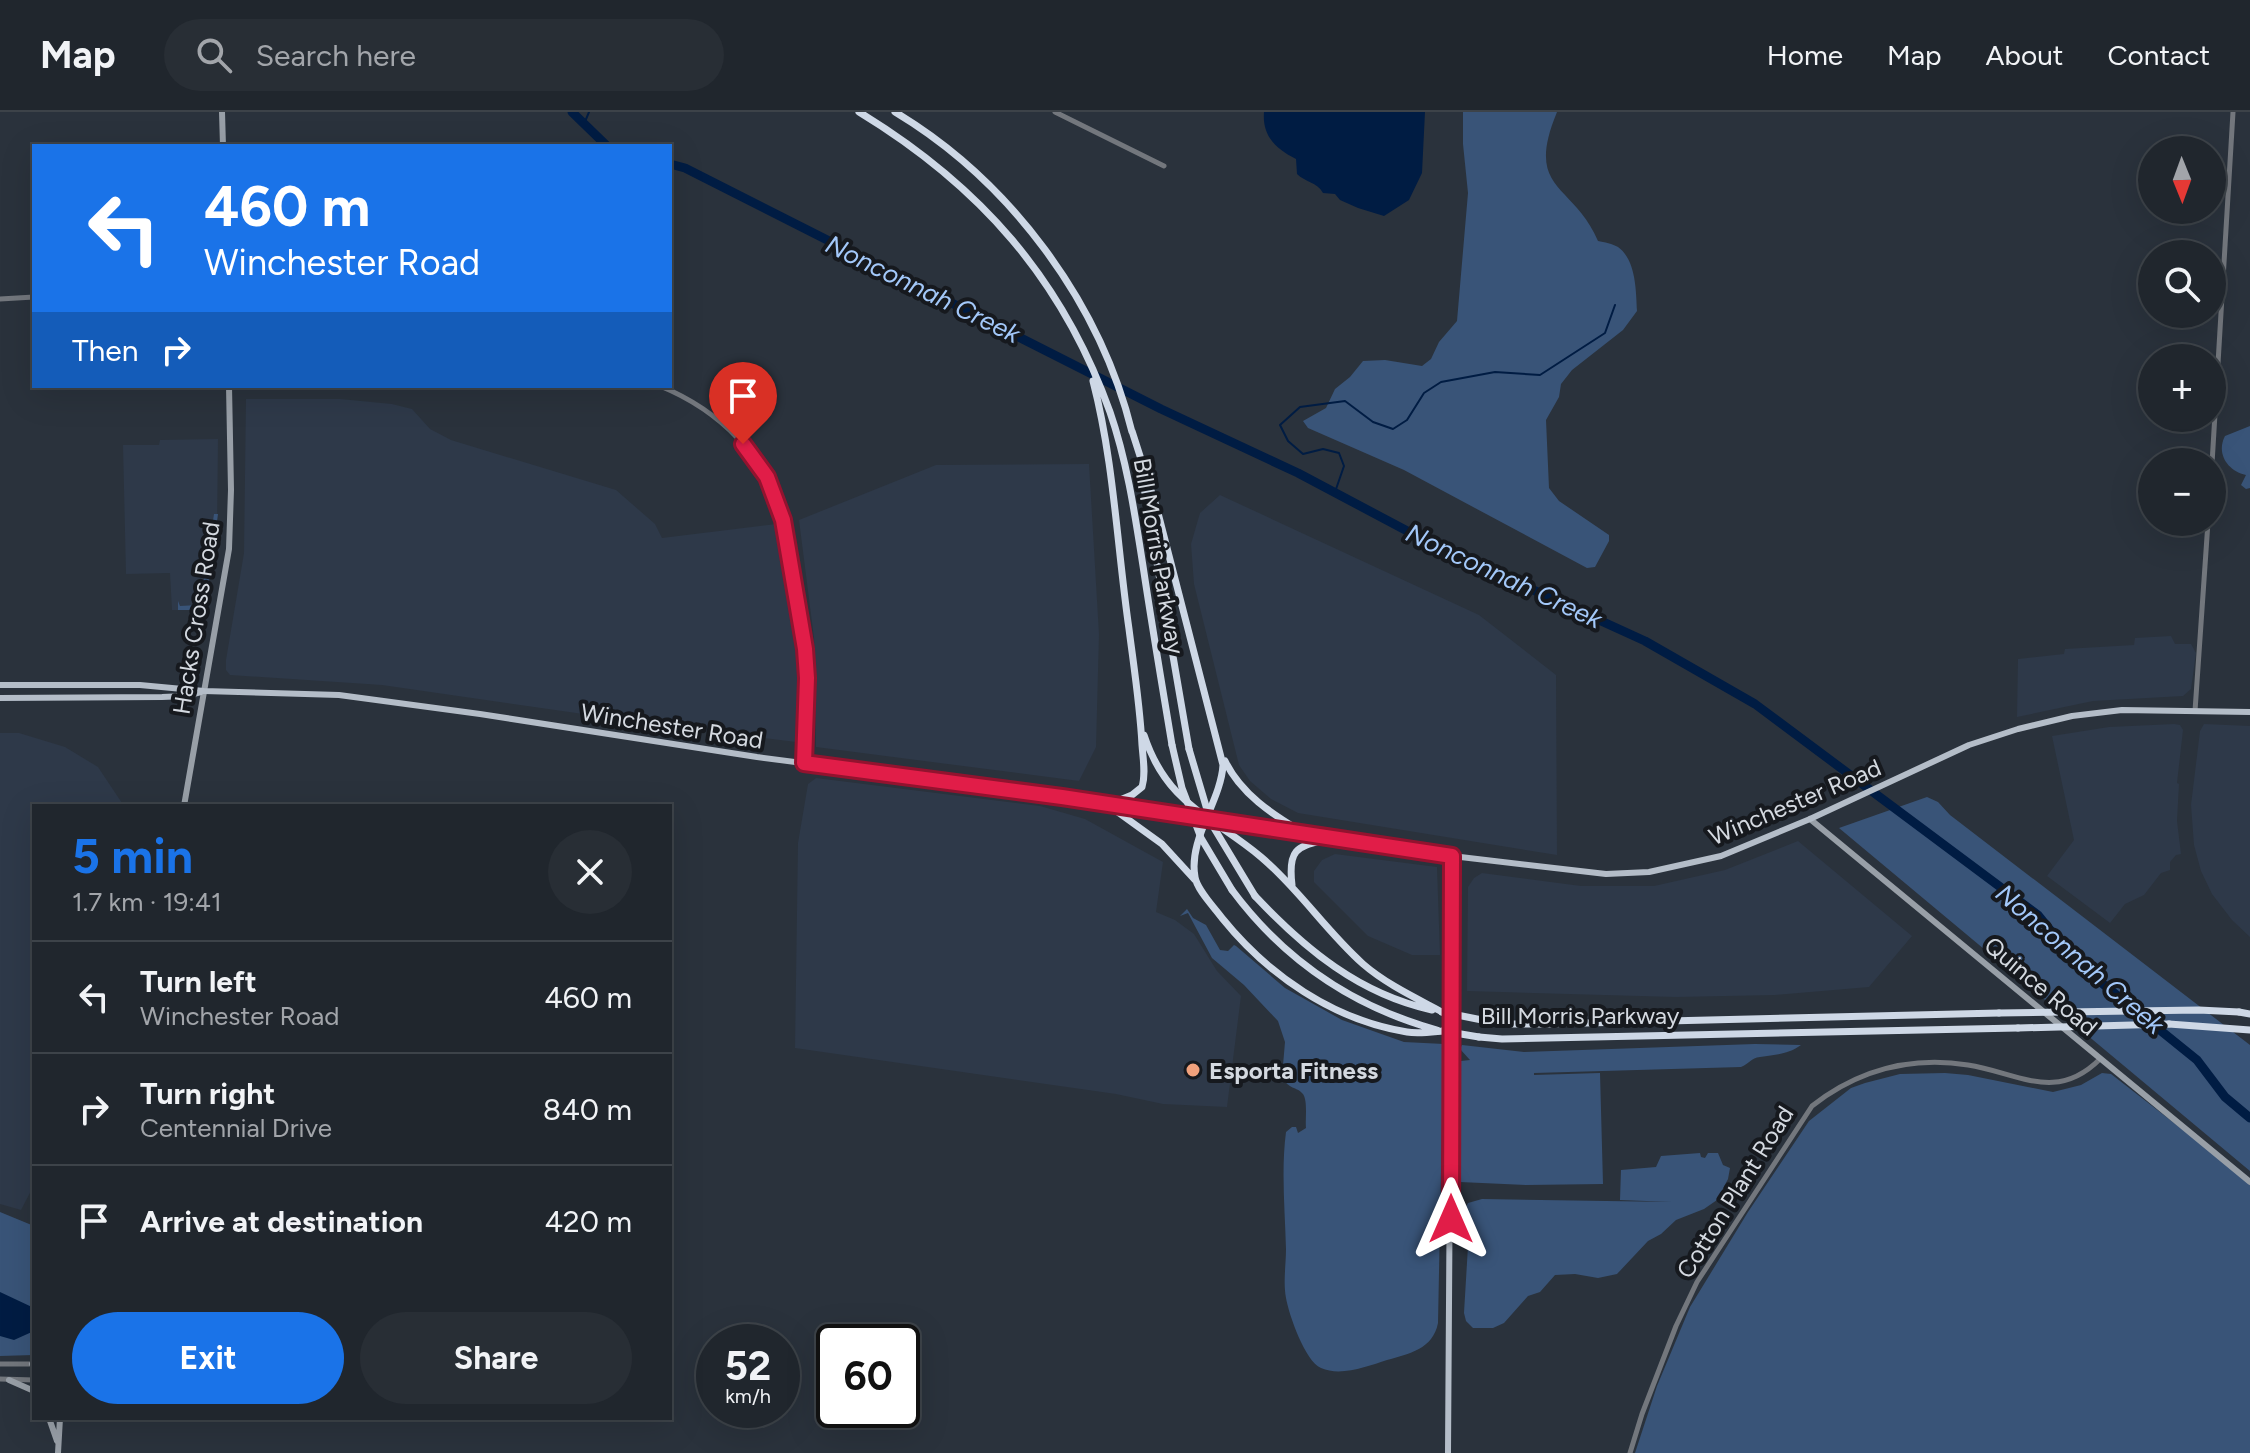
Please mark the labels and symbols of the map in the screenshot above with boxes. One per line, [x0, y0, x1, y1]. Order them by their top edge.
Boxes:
north arrow [2138, 136, 2226, 224]
water label: Nonconnah Creek [820, 228, 1027, 351]
pin [709, 362, 777, 444]
street label: Bill Morris Parkway [1127, 456, 1191, 657]
water label: Nonconnah Creek [1401, 517, 1608, 636]
street label: Hacks Cross Road [166, 519, 226, 717]
street label: Winchester Road [579, 697, 765, 755]
street label: Winchester Road [1705, 753, 1885, 851]
water label: Nonconnah Creek [1989, 877, 2172, 1042]
street label: Quince Road [1979, 930, 2103, 1042]
street label: Bill Morris Parkway [1481, 1001, 1680, 1030]
place label: Esporta Fitness [1209, 1056, 1378, 1085]
marker: Esporta Fitness [1184, 1061, 1202, 1079]
street label: Cotton Plant Road [1670, 1101, 1800, 1283]
position arrow [1409, 1177, 1493, 1261]
speed limit sign: 60 [816, 1324, 920, 1428]

